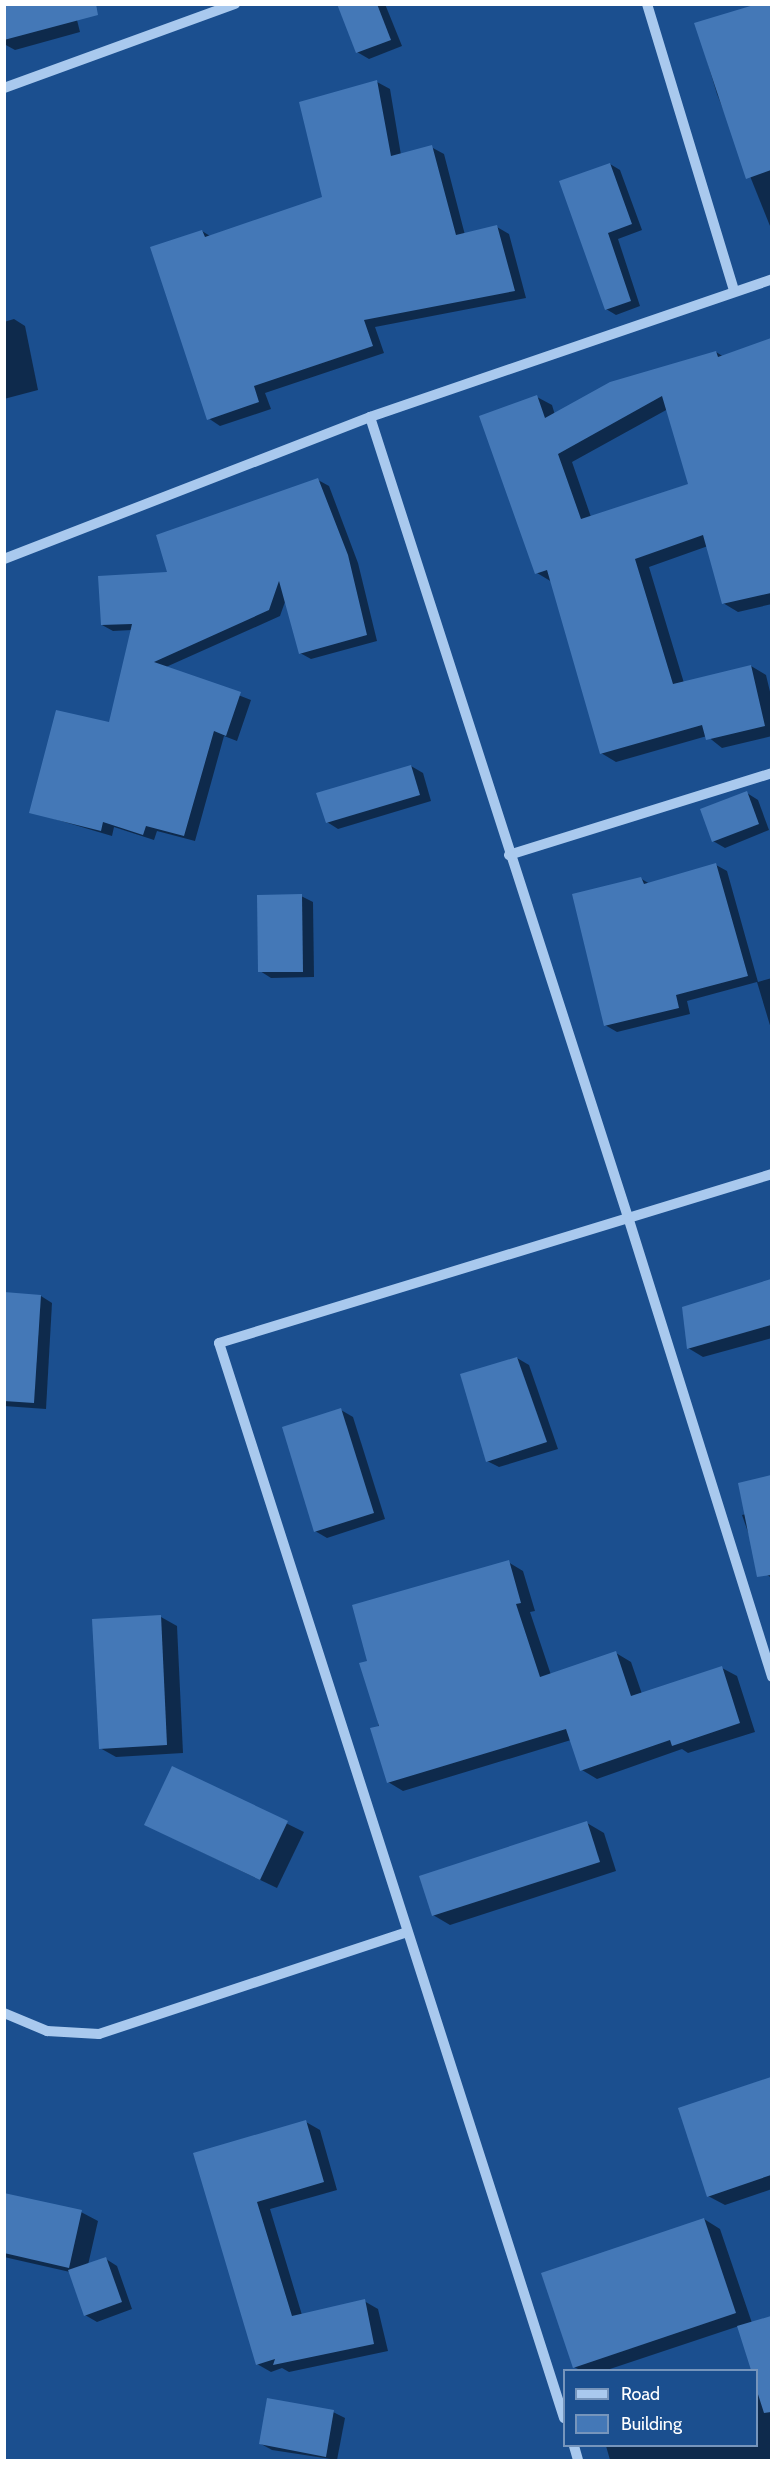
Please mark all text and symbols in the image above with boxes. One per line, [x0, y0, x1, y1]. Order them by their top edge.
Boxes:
legend [563, 2369, 758, 2447]
text: Road [621, 2383, 660, 2405]
text: Building [621, 2413, 682, 2435]

